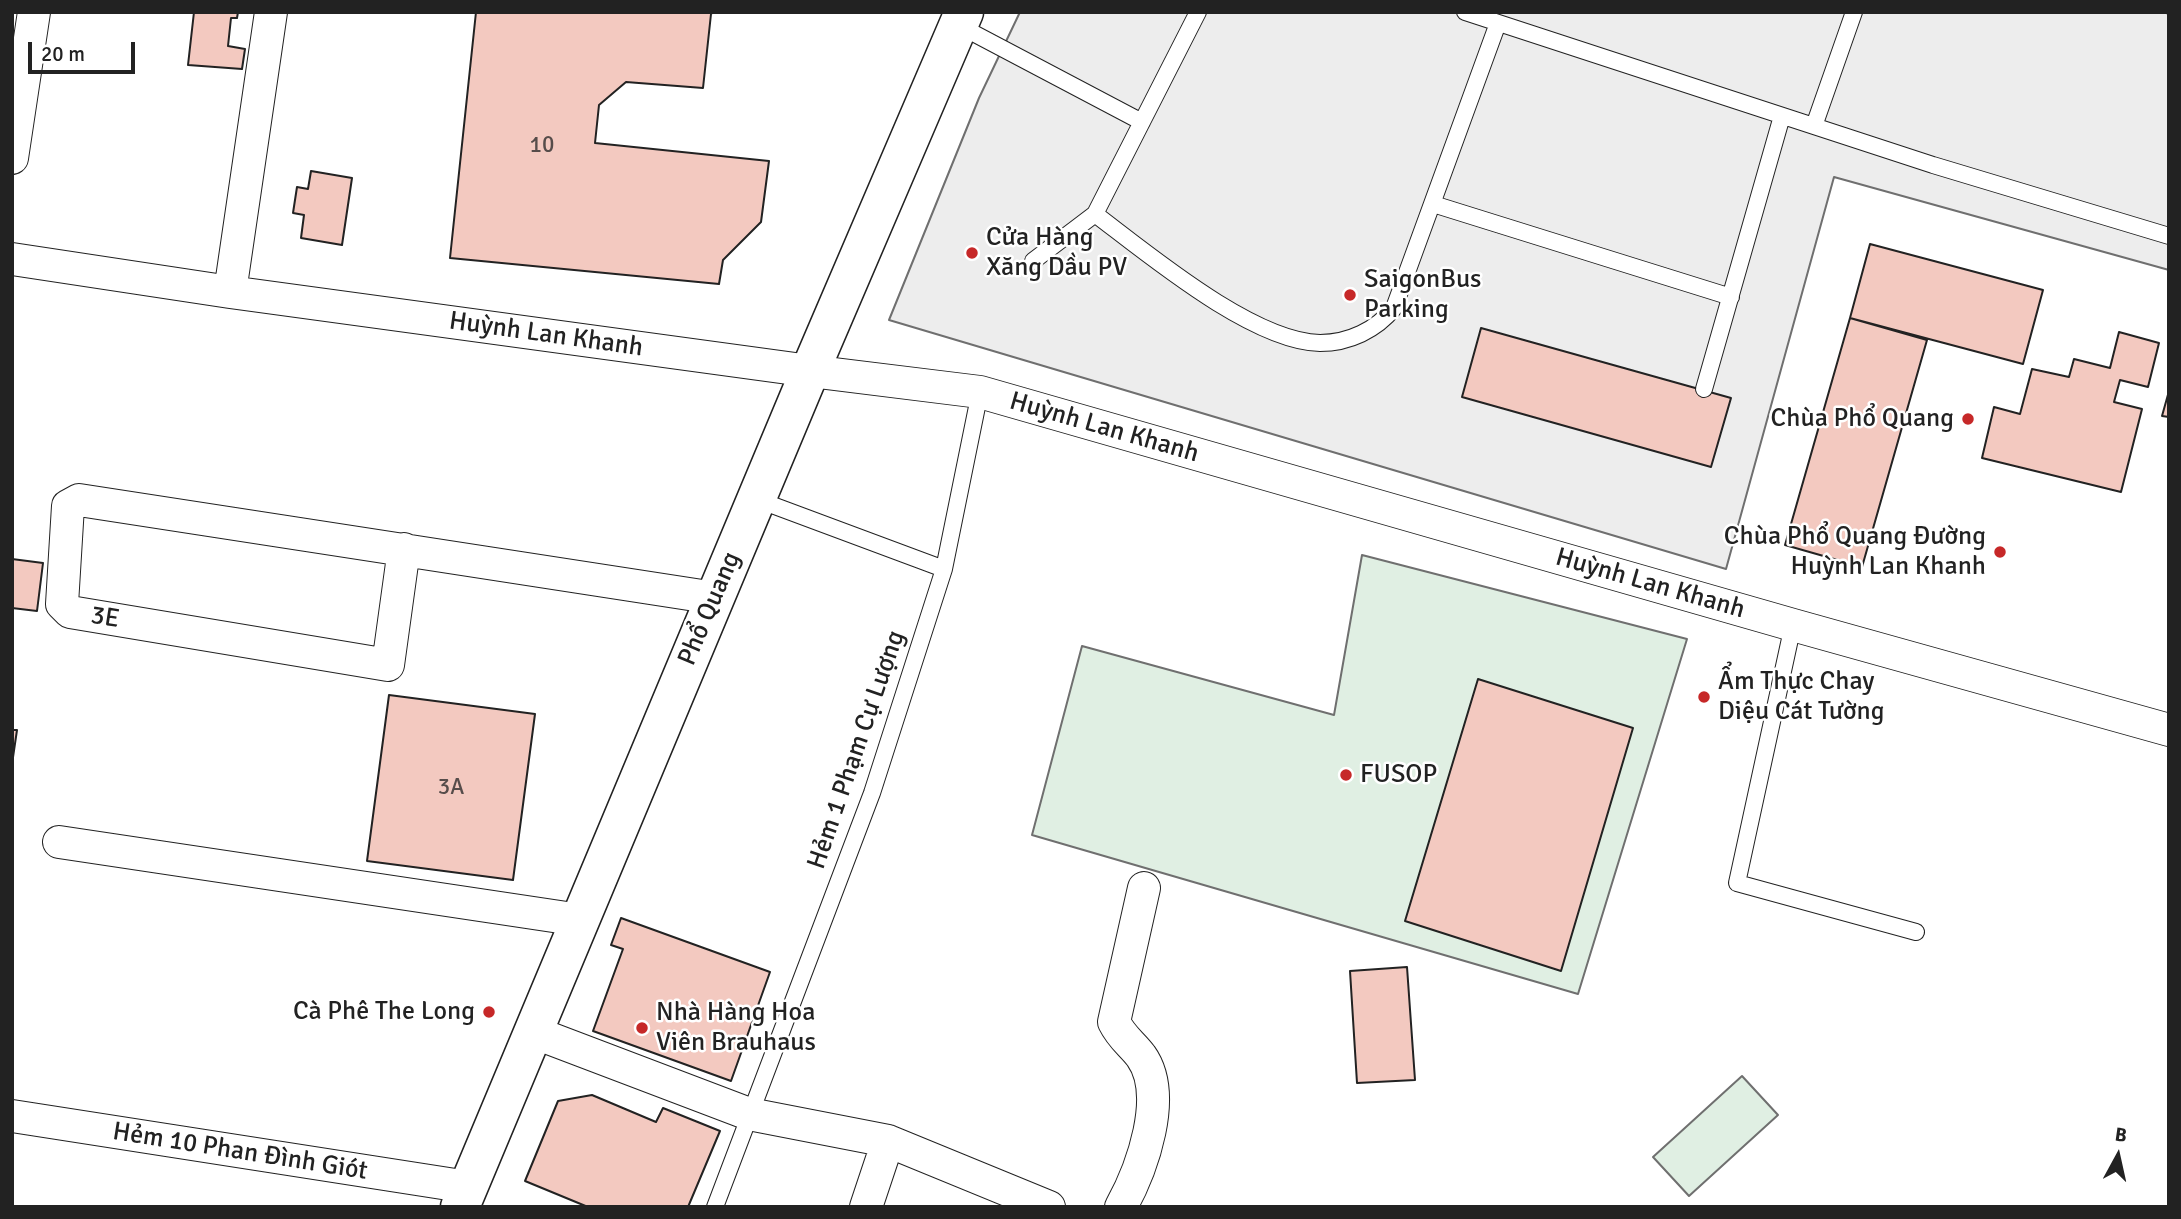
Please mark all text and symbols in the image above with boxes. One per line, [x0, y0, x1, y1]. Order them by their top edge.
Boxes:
scale bar [32, 28, 138, 72]
text: 20 m [41, 41, 85, 67]
house number: 10 [530, 132, 554, 160]
place label: Cửa Hàng Xăng Dầu PV [986, 222, 1127, 284]
marker: Cửa Hàng Xăng Dầu PV [964, 245, 980, 261]
place label: SaigonBus Parking [1364, 264, 1481, 326]
marker: SaigonBus Parking [1342, 287, 1358, 303]
street label: Huỳnh Lan Khanh [447, 306, 645, 364]
street label: Huỳnh Lan Khanh [1006, 386, 1202, 470]
place label: Chùa Phổ Quang [1771, 403, 1954, 435]
marker: Chùa Phổ Quang [1960, 411, 1976, 427]
place label: Chùa Phổ Quang Đường Huỳnh Lan Khanh [1724, 521, 1986, 582]
street label: Huỳnh Lan Khanh [1552, 542, 1748, 626]
marker: Chùa Phổ Quang Đường Huỳnh Lan Khanh [1992, 544, 2008, 560]
street label: Phổ Quang [672, 547, 748, 671]
street label: 3E [88, 600, 122, 636]
street label: Hẻm 1 Phạm Cự Lượng [802, 627, 912, 873]
place label: Ẩm Thực Chay Diệu Cát Tường [1718, 666, 1885, 728]
marker: Ẩm Thực Chay Diệu Cát Tường [1696, 689, 1712, 705]
place label: FUSOP [1360, 759, 1437, 791]
marker: FUSOP [1338, 767, 1354, 783]
house number: 3A [438, 774, 464, 802]
place label: Cà Phê The Long [293, 996, 475, 1028]
place label: Nhà Hàng Hoa Viên Brauhaus [656, 997, 816, 1058]
marker: Cà Phê The Long [481, 1004, 497, 1020]
marker: Nhà Hàng Hoa Viên Brauhaus [634, 1020, 650, 1036]
street label: Hẻm 10 Phan Đình Giót [110, 1116, 370, 1188]
north arrow [2083, 1121, 2153, 1191]
text: B [2113, 1123, 2128, 1148]

